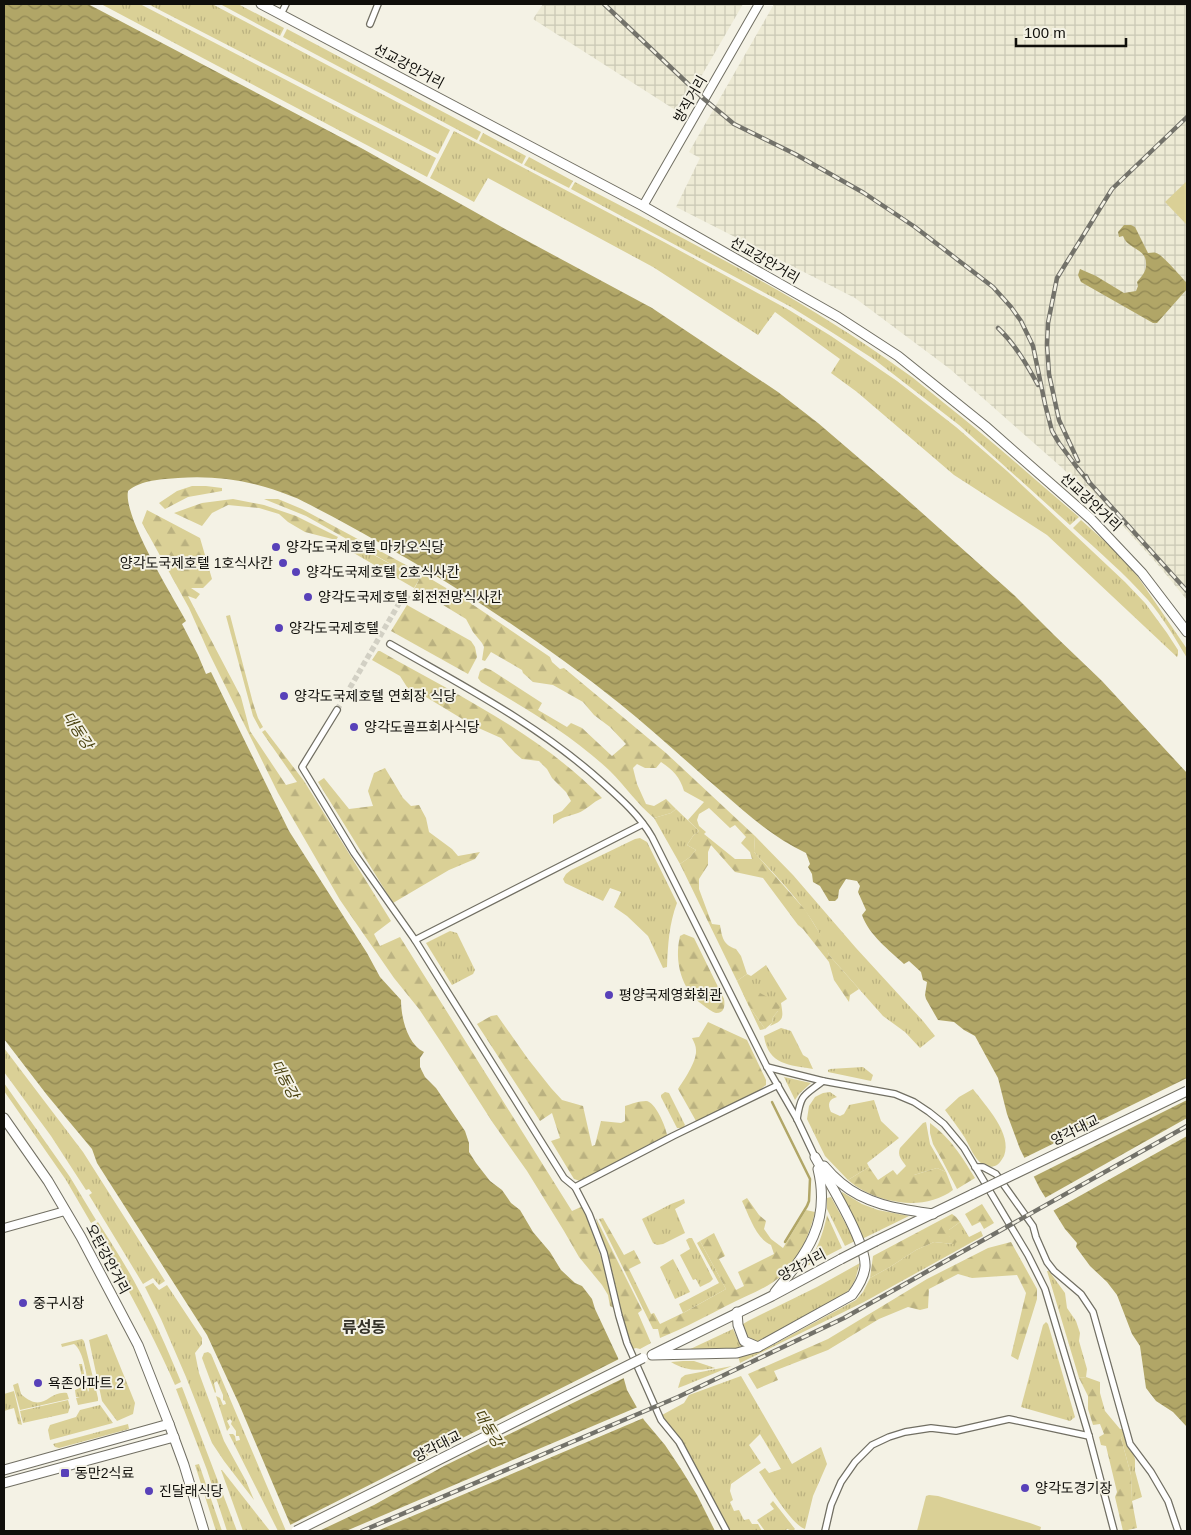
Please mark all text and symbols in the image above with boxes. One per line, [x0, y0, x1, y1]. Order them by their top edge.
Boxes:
scale bar [1016, 15, 1126, 47]
text: 100 m [1024, 24, 1066, 41]
street label: 선교강안거리 [371, 41, 447, 91]
street label: 방직거리 [670, 73, 710, 125]
street label: 선교강안거리 [728, 234, 802, 286]
street label: 선교강안거리 [1057, 470, 1125, 534]
place label: 양각도국제호텔 마카오식당 [286, 539, 445, 555]
marker: 양각도국제호텔 마카오식당 [270, 541, 282, 553]
place label: 양각도국제호텔 1호식사칸 [120, 555, 273, 571]
marker: 양각도국제호텔 1호식사칸 [277, 557, 289, 569]
place label: 양각도국제호텔 2호식사칸 [306, 564, 459, 580]
marker: 양각도국제호텔 2호식사칸 [290, 566, 302, 578]
place label: 양각도국제호텔 회전전망식사칸 [318, 589, 502, 605]
marker: 양각도국제호텔 회전전망식사칸 [302, 591, 314, 603]
place label: 양각도국제호텔 [289, 620, 379, 636]
marker: 양각도국제호텔 [273, 622, 285, 634]
place label: 양각도국제호텔 연회장 식당 [294, 688, 456, 704]
marker: 양각도국제호텔 연회장 식당 [278, 690, 290, 702]
water label: 대동강 [60, 708, 98, 754]
place label: 양각도골프회사식당 [364, 719, 480, 735]
marker: 양각도골프회사식당 [348, 721, 360, 733]
place label: 평양국제영화회관 [619, 987, 722, 1003]
marker: 평양국제영화회관 [603, 989, 615, 1001]
water label: 대동강 [268, 1057, 303, 1103]
street label: 양각대교 [1048, 1111, 1102, 1148]
street label: 오탄강안거리 [83, 1221, 133, 1297]
street label: 양각거리 [775, 1246, 829, 1284]
place label: 중구시장 [33, 1295, 85, 1311]
marker: 중구시장 [17, 1297, 29, 1309]
district label: 류성동 [342, 1319, 386, 1336]
place label: 욕존아파트 2 [48, 1375, 124, 1391]
marker: 욕존아파트 2 [32, 1377, 44, 1389]
water label: 대동강 [471, 1406, 508, 1452]
street label: 양각대교 [410, 1427, 464, 1465]
place label: 동만2식료 [75, 1465, 134, 1481]
marker: 동만2식료 [59, 1467, 71, 1479]
place label: 양각도경기장 [1035, 1480, 1112, 1496]
marker: 양각도경기장 [1019, 1482, 1031, 1494]
place label: 진달래식당 [159, 1483, 224, 1499]
marker: 진달래식당 [143, 1485, 155, 1497]

